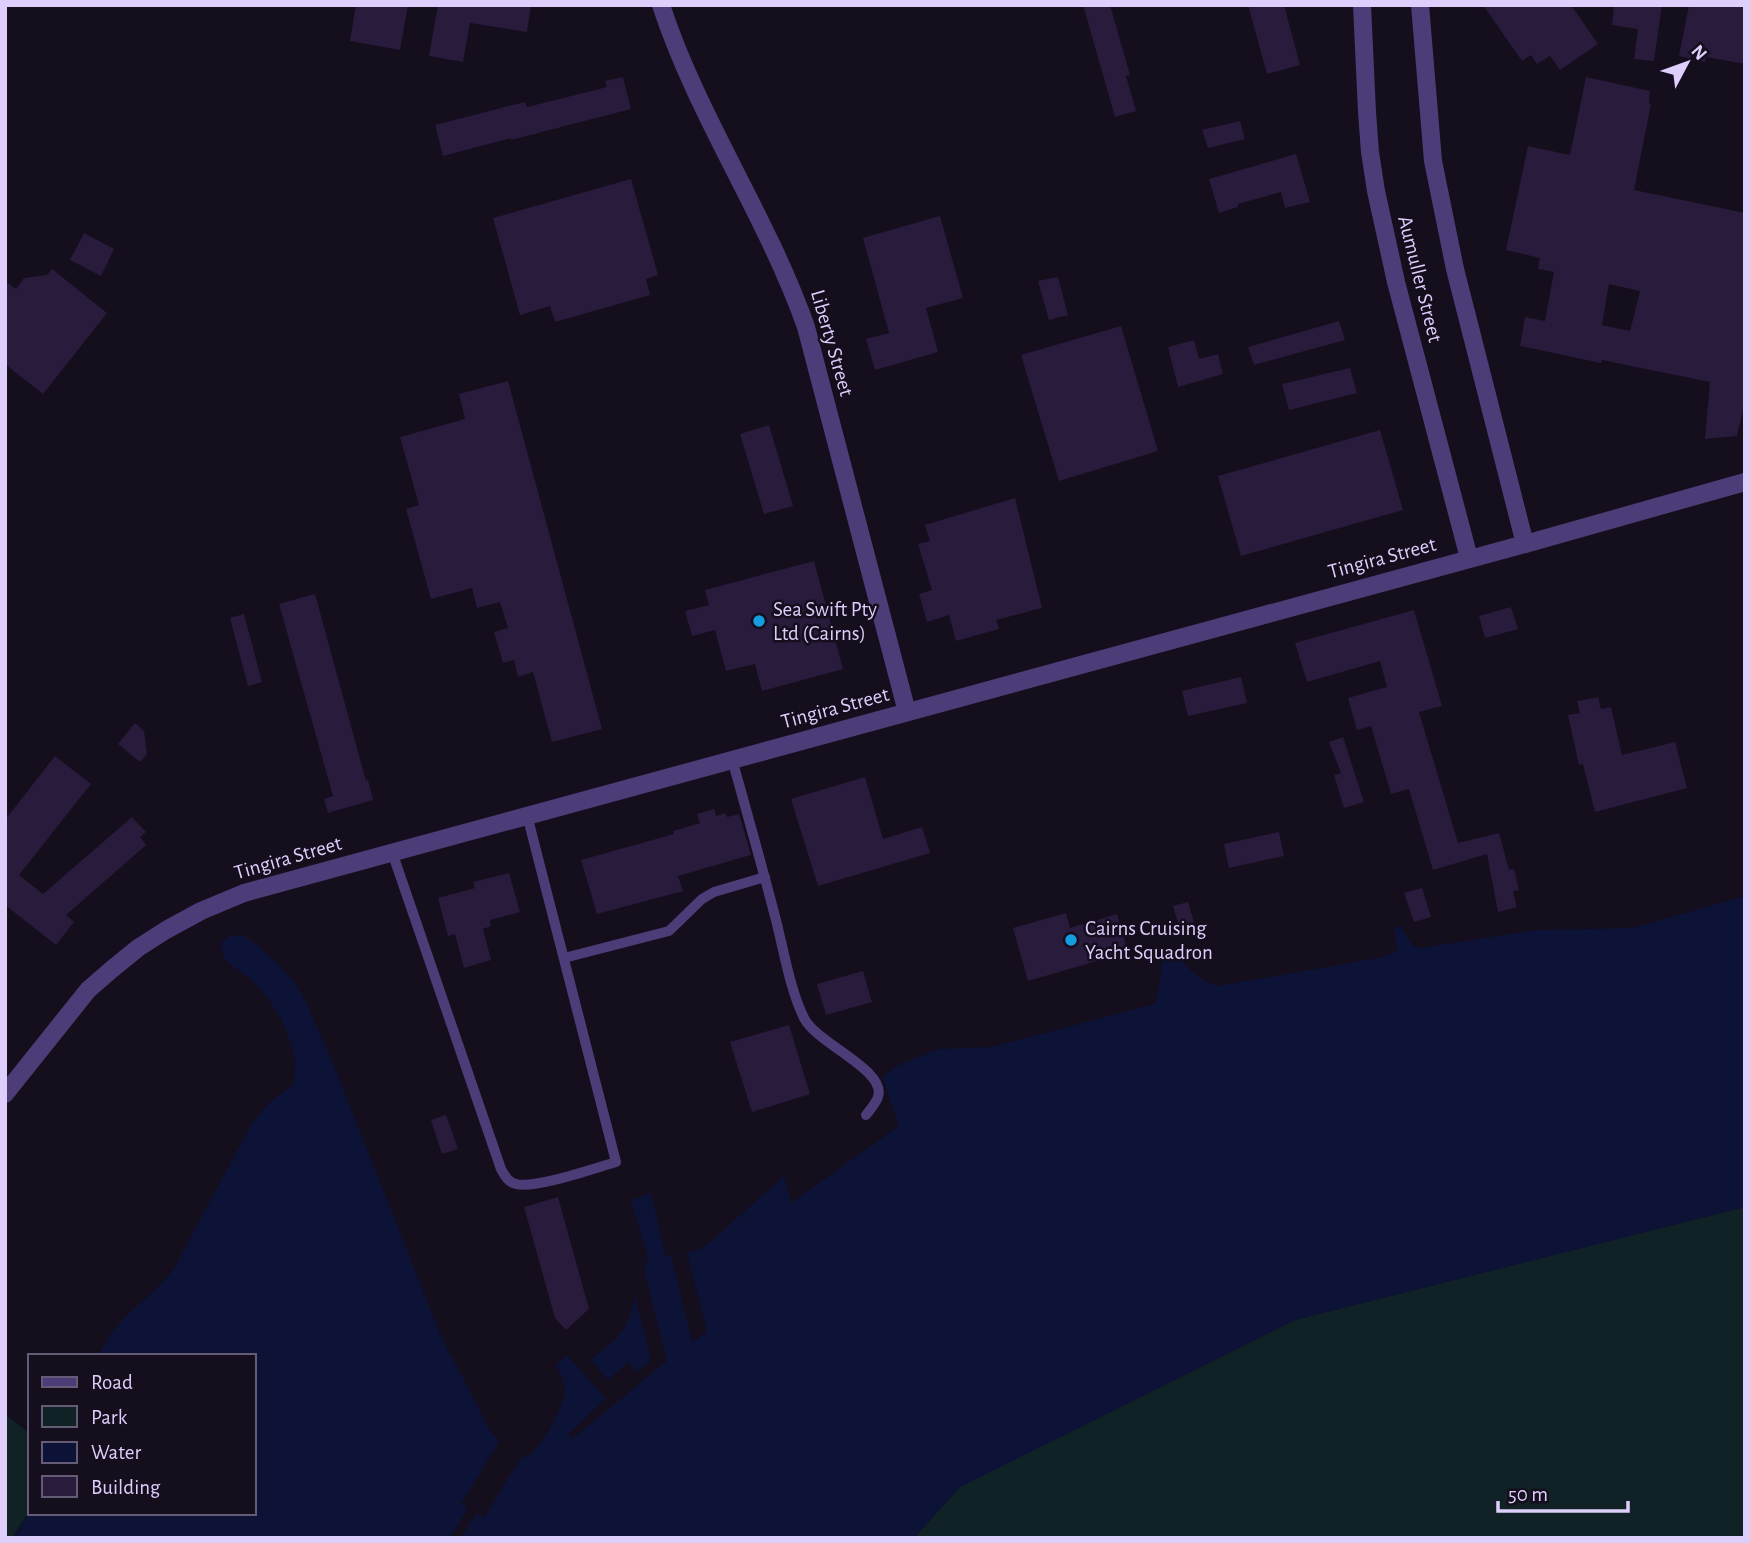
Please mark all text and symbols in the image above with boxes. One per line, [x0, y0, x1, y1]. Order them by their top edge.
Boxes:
north arrow [1652, 28, 1722, 98]
text: N [1687, 42, 1710, 64]
street label: Aumuller Street [1394, 214, 1446, 345]
street label: Liberty Street [807, 287, 857, 399]
street label: Tingira Street [1326, 533, 1438, 582]
place label: Sea Swift Pty Ltd (Cairns) [773, 599, 877, 644]
marker: Sea Swift Pty Ltd (Cairns) [751, 613, 767, 629]
street label: Tingira Street [779, 683, 891, 732]
street label: Tingira Street [232, 833, 344, 883]
place label: Cairns Cruising Yacht Squadron [1085, 918, 1213, 963]
marker: Cairns Cruising Yacht Squadron [1063, 932, 1079, 948]
legend [28, 1354, 256, 1515]
text: Road [91, 1372, 133, 1393]
text: Park [91, 1407, 128, 1428]
text: Water [91, 1442, 141, 1463]
scale bar [1498, 1470, 1628, 1514]
text: Building [91, 1477, 161, 1498]
text: 50 m [1508, 1484, 1548, 1505]

